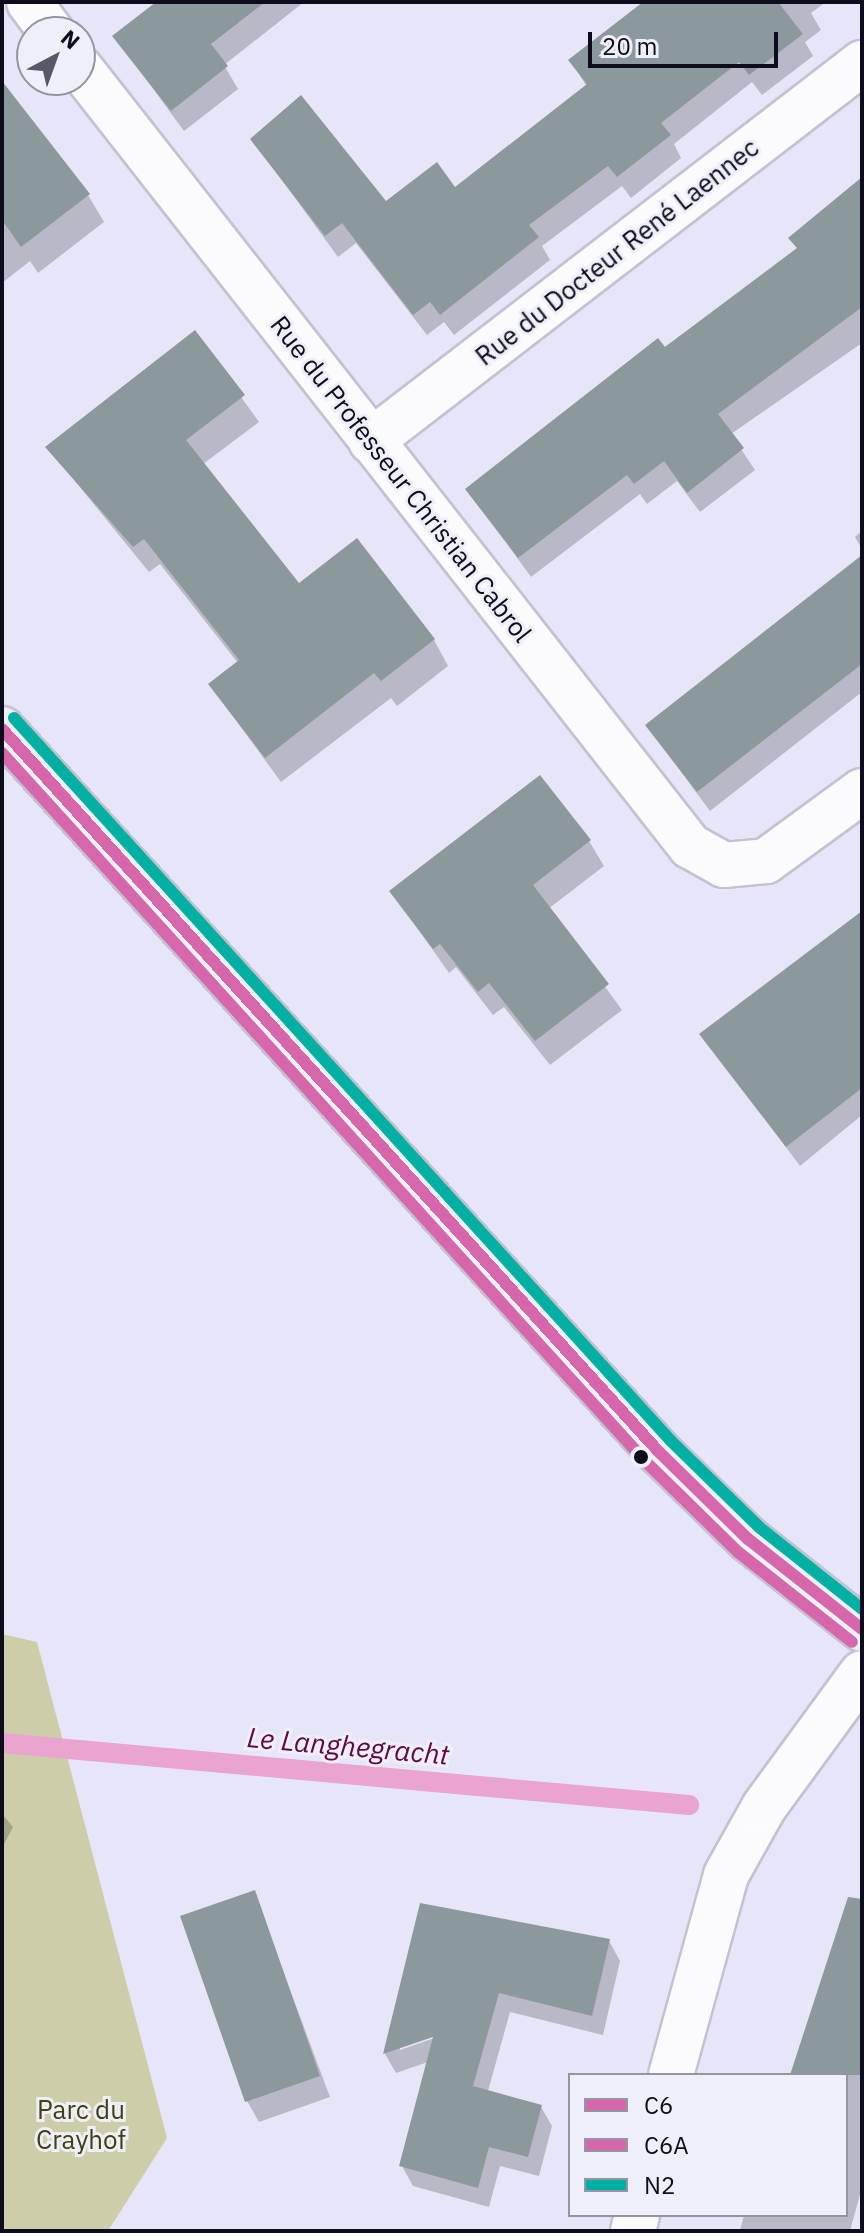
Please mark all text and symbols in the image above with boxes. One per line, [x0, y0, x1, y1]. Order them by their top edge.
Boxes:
north arrow [16, 16, 96, 96]
scale bar [592, 16, 782, 66]
text: N [55, 23, 86, 55]
text: 20 m [602, 30, 657, 62]
street label: Rue du Docteur René Laennec [469, 132, 765, 372]
street label: Rue du Professeur Christian Cabrol [264, 310, 538, 648]
unlabelled marker [633, 1449, 649, 1465]
water label: Le Langhegracht [246, 1720, 450, 1772]
legend [568, 2073, 848, 2217]
text: C6 [644, 2089, 673, 2121]
park label: Parc du Crayhof [36, 2094, 126, 2156]
text: C6A [644, 2129, 689, 2161]
text: N2 [644, 2169, 675, 2201]

